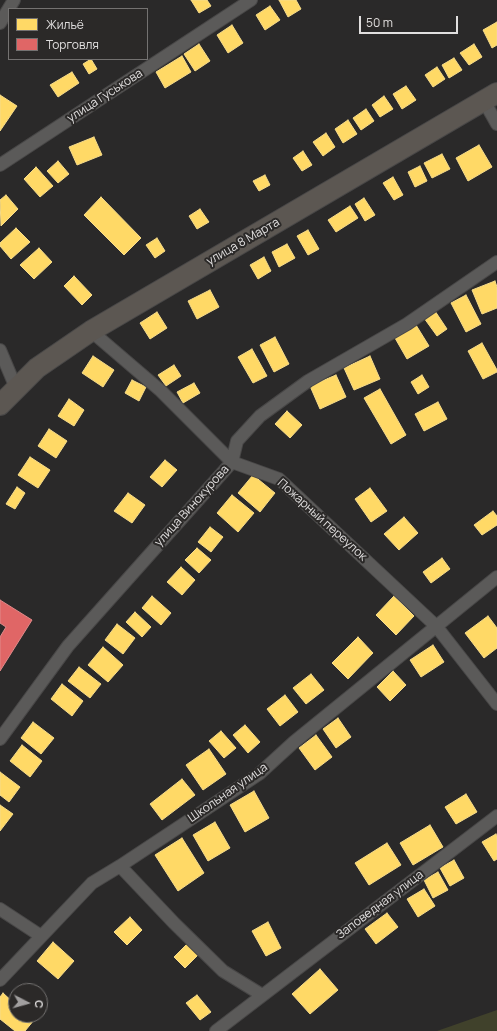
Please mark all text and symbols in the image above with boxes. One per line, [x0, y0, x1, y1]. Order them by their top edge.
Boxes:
legend [8, 8, 148, 60]
scale bar [361, 8, 460, 34]
text: 50 m [366, 14, 393, 31]
text: Жильё [46, 16, 84, 33]
text: Торговля [46, 36, 99, 53]
street label: улица Гуськова [65, 66, 145, 126]
street label: улица 8 Марта [204, 215, 282, 269]
street label: улица Винокурова [152, 462, 232, 550]
street label: Пожарный переулок [274, 476, 370, 564]
street label: Школьная улица [186, 760, 270, 826]
street label: Заповедная улица [334, 868, 426, 942]
north arrow [8, 983, 48, 1023]
text: С [32, 999, 47, 1009]

